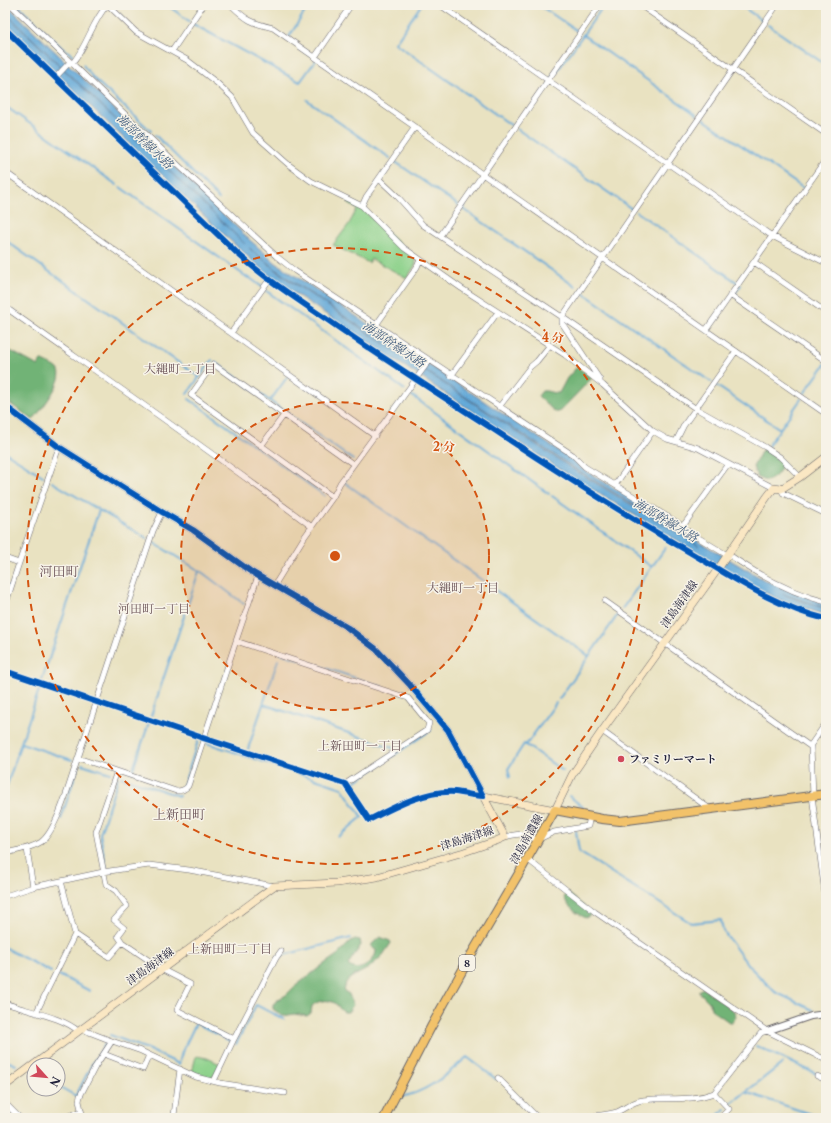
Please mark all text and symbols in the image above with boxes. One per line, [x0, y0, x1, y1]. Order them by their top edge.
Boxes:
water label: 海部幹線水路 [114, 111, 177, 172]
water label: 海部幹線水路 [360, 318, 429, 371]
text: 4 分 [542, 330, 564, 345]
district label: 大縄町二丁目 [144, 361, 216, 376]
text: 2 分 [433, 439, 455, 454]
water label: 海部幹線水路 [631, 495, 702, 545]
centre of rings [328, 549, 342, 563]
district label: 河田町 [39, 563, 79, 579]
street label: 津島海津線 [657, 577, 701, 631]
district label: 大縄町一丁目 [427, 580, 499, 595]
district label: 河田町一丁目 [118, 601, 190, 616]
district label: 上新田町一丁目 [318, 738, 402, 753]
place label: ファミリーマート [629, 752, 717, 766]
marker: ファミリーマート [616, 754, 626, 764]
district label: 上新田町 [153, 806, 205, 822]
street label: 津島南濃線 [507, 812, 545, 866]
street label: 津島海津線 [439, 823, 495, 853]
district label: 上新田町二丁目 [188, 941, 272, 956]
street label: 津島海津線 [124, 944, 176, 988]
road number: 8 [459, 955, 475, 971]
north arrow [26, 1057, 66, 1097]
text: N [46, 1074, 63, 1089]

